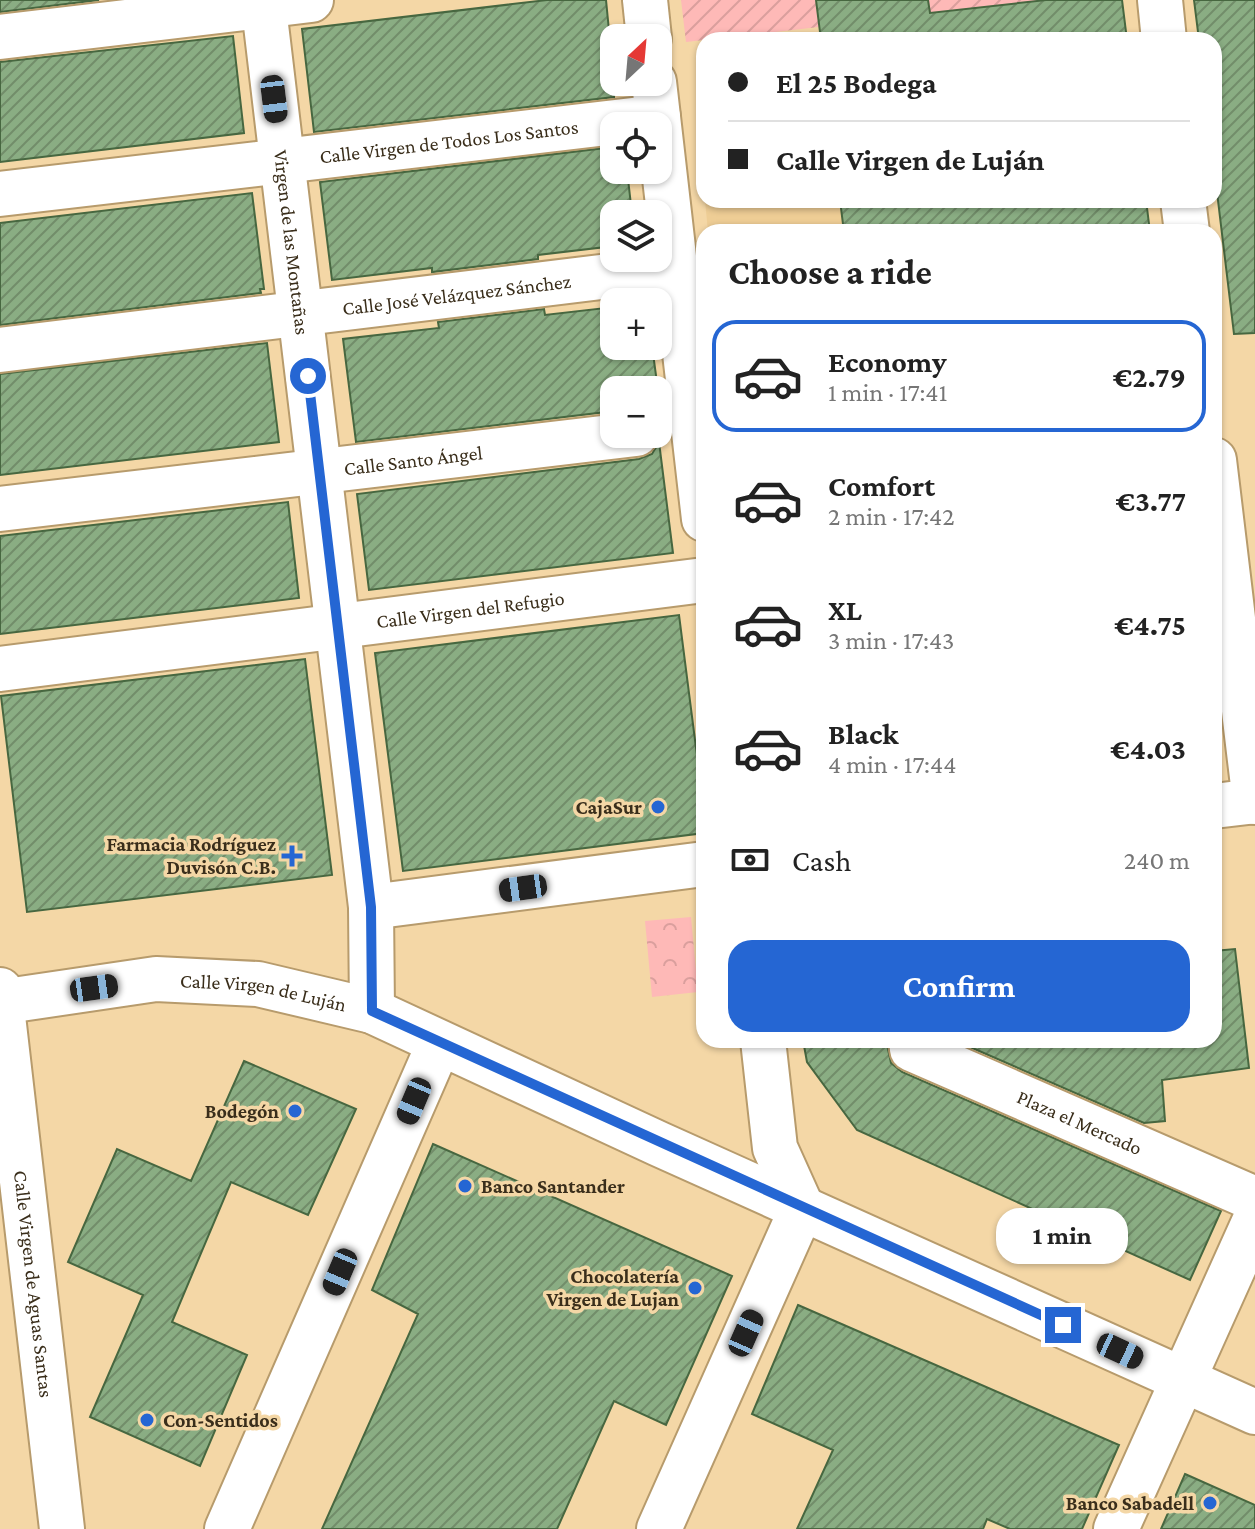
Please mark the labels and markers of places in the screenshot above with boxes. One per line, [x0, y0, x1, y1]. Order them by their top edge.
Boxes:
place label: CajaSur [576, 796, 642, 819]
marker: CajaSur [649, 798, 667, 816]
place label: Farmacia Rodríguez Duvisón C.B. [106, 833, 276, 878]
marker: Farmacia Rodríguez Duvisón C.B. [283, 847, 301, 865]
place label: Bodegón [205, 1100, 280, 1122]
marker: Bodegón [286, 1102, 304, 1120]
place label: Banco Santander [481, 1175, 625, 1197]
marker: Banco Santander [456, 1177, 474, 1195]
place label: Chocolatería Virgen de Lujan [546, 1265, 680, 1311]
marker: Chocolatería Virgen de Lujan [686, 1279, 704, 1297]
place label: Con-Sentidos [163, 1409, 278, 1431]
marker: Con-Sentidos [138, 1411, 156, 1429]
place label: Banco Sabadell [1066, 1492, 1194, 1514]
marker: Banco Sabadell [1201, 1494, 1219, 1512]

